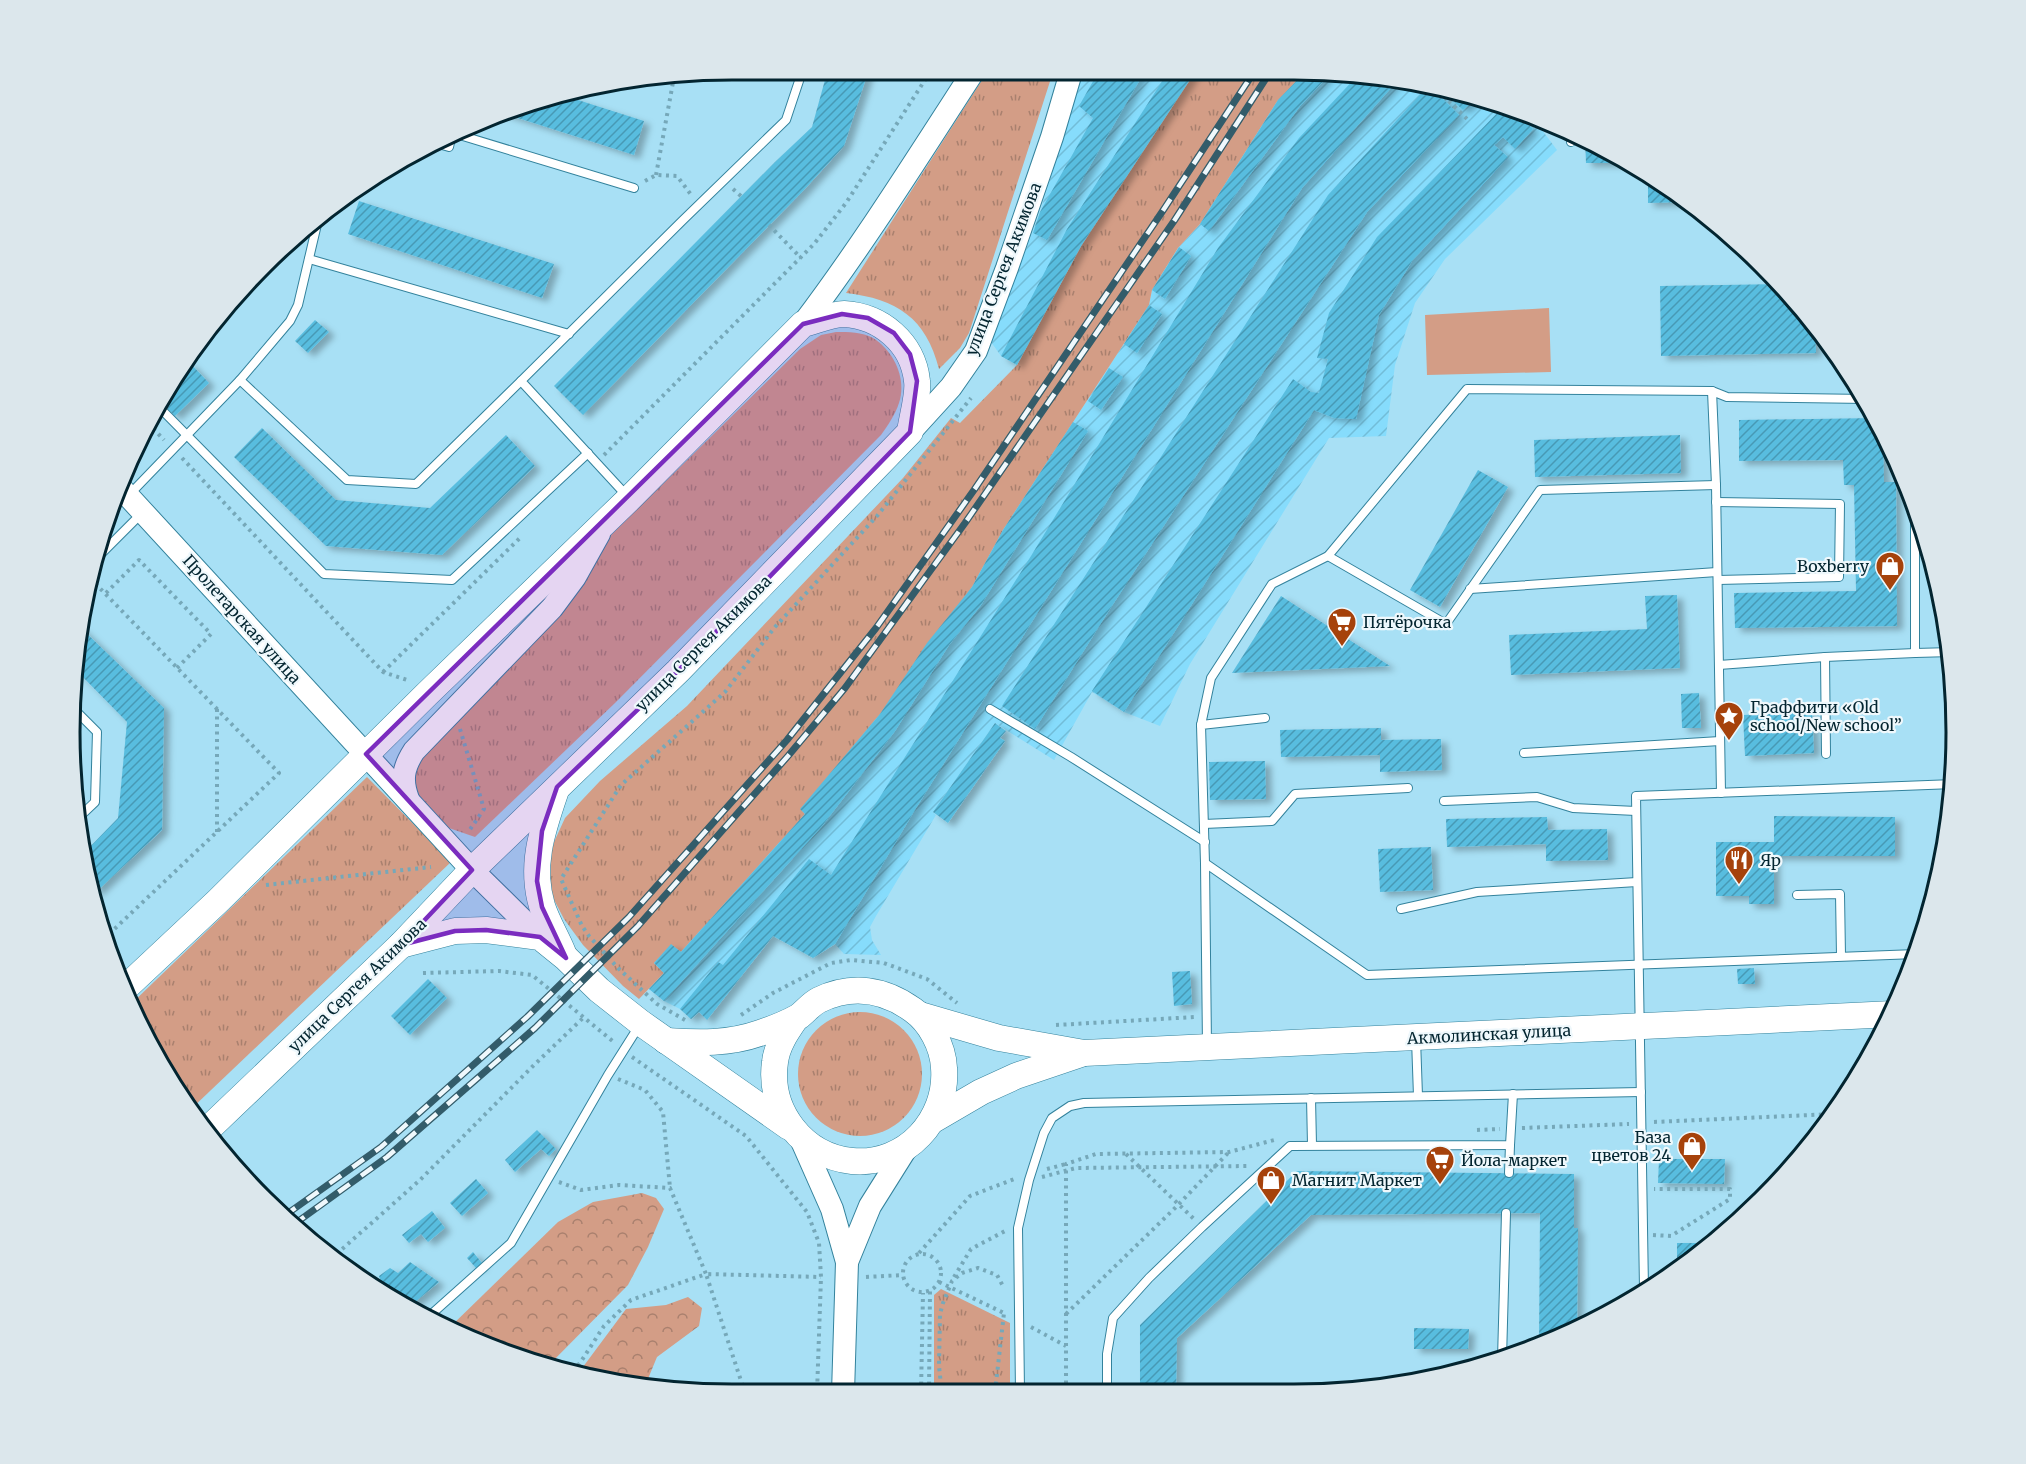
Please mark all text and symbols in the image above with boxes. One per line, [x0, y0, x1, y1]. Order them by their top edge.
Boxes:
street label: улица Сергея Акимова [961, 179, 1045, 358]
street label: Пролетарская улица [179, 550, 306, 688]
shop icon: Boxberry [1874, 550, 1906, 592]
place label: Boxberry [1797, 556, 1870, 576]
street label: улица Сергея Акимова [631, 571, 775, 715]
supermarket icon: Пятёрочка [1326, 606, 1358, 648]
place label: Пятёрочка [1363, 612, 1452, 632]
place label: Граффити «Old school/New school” [1750, 697, 1902, 735]
place icon: Граффити «Old school/New school” [1713, 700, 1745, 742]
restaurant icon: Яр [1723, 844, 1755, 886]
place label: Яр [1760, 850, 1781, 870]
street label: улица Сергея Акимова [284, 914, 430, 1056]
street label: Акмолинская улица [1405, 1020, 1572, 1048]
place label: База цветов 24 [1591, 1127, 1671, 1165]
shop icon: База цветов 24 [1676, 1130, 1708, 1172]
supermarket icon: Йола-маркет [1424, 1144, 1456, 1186]
place label: Йола-маркет [1461, 1150, 1567, 1170]
shop icon: Магнит Маркет [1255, 1164, 1287, 1206]
place label: Магнит Маркет [1292, 1170, 1422, 1190]

